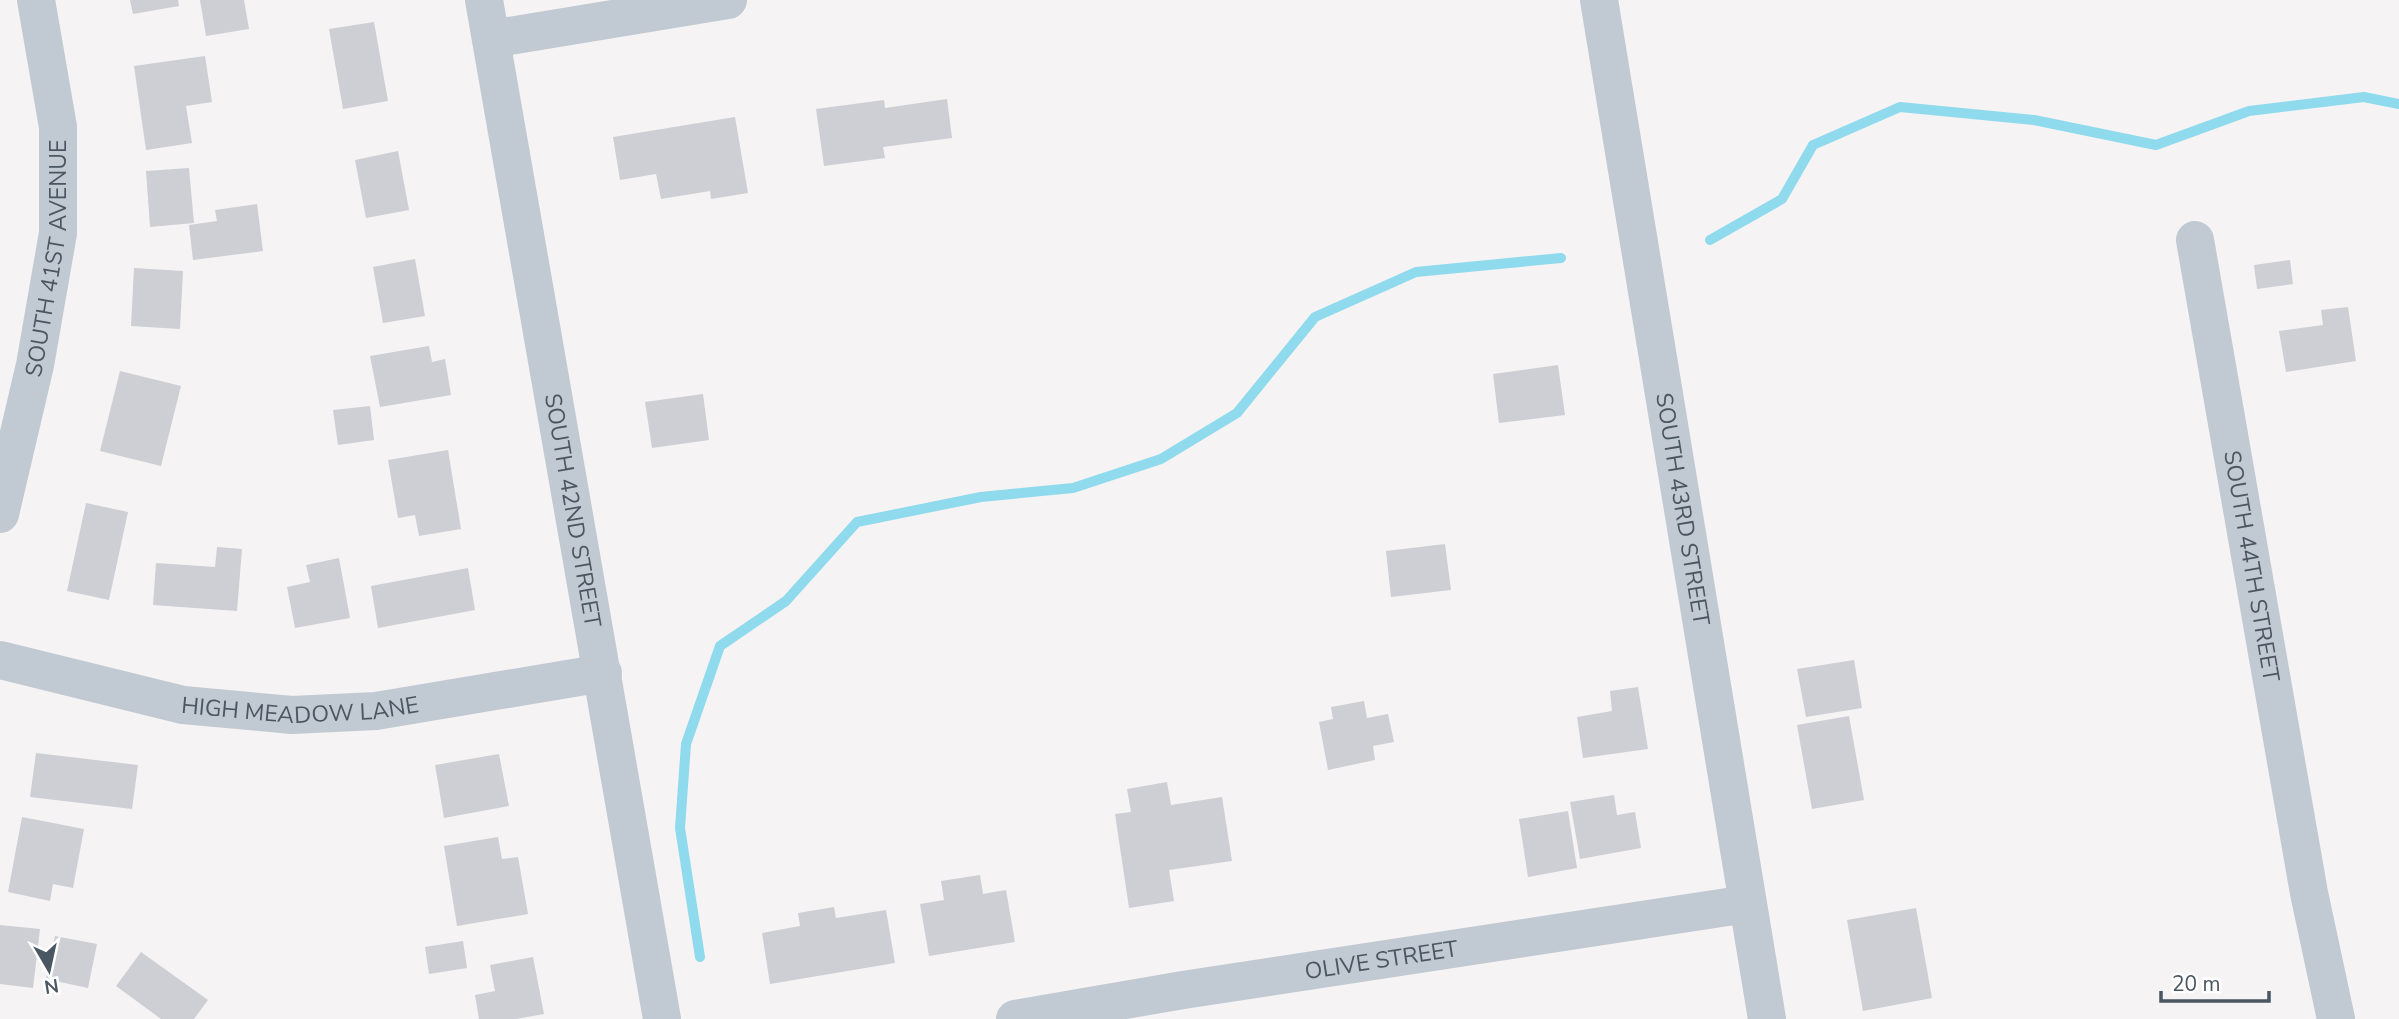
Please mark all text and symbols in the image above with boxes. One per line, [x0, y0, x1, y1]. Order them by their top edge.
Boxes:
street label: SOUTH 41ST AVENUE [18, 140, 74, 380]
street label: SOUTH 42ND STREET [537, 391, 608, 630]
street label: SOUTH 43RD STREET [1648, 391, 1717, 628]
street label: SOUTH 44TH STREET [2216, 448, 2287, 684]
street label: HIGH MEADOW LANE [180, 689, 421, 731]
street label: OLIVE STREET [1302, 933, 1460, 987]
north arrow [14, 935, 84, 1005]
scale bar [2161, 960, 2270, 1004]
text: 20 m [2172, 970, 2221, 998]
text: N [42, 972, 61, 1000]

